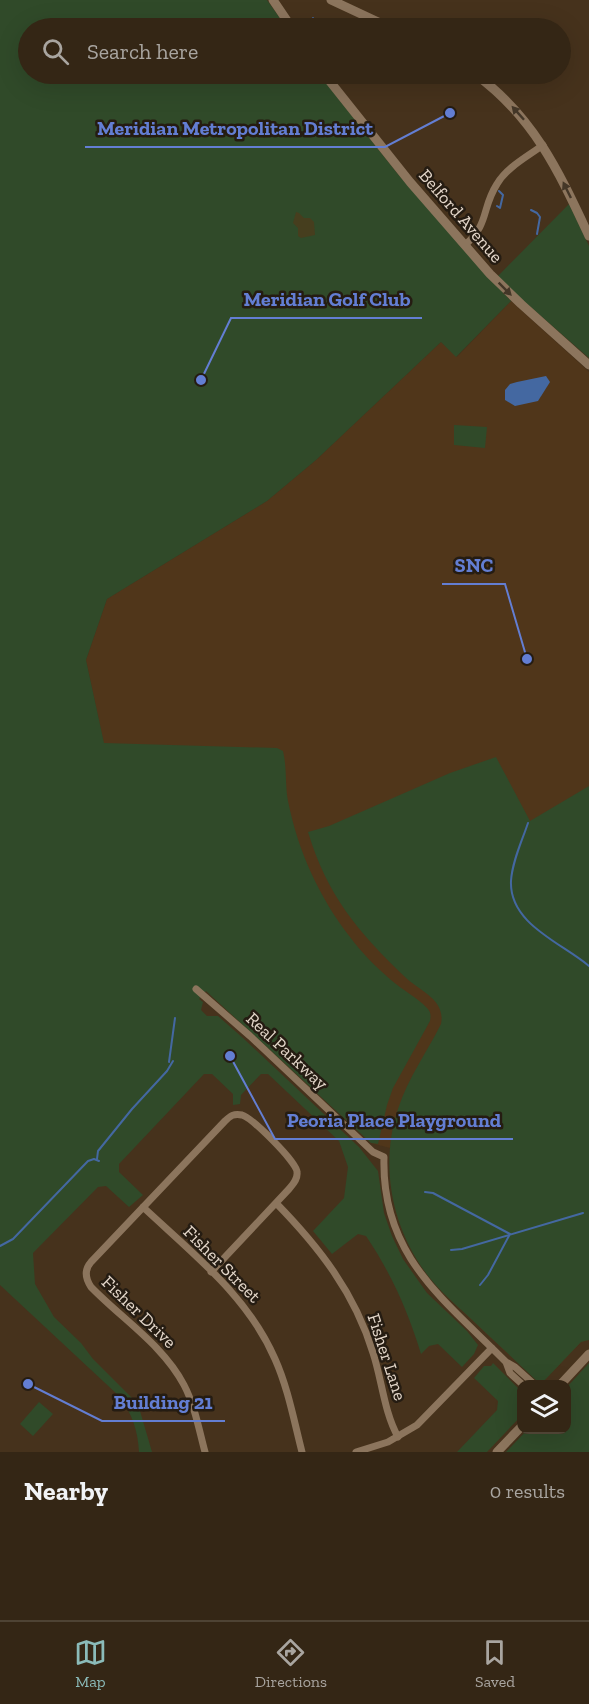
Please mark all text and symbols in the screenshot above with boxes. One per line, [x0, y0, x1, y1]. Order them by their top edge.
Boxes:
search box [18, 18, 571, 84]
icon: search [39, 35, 72, 68]
text: Search here [87, 38, 198, 65]
one-way arrow [511, 105, 525, 120]
callout: Meridian Metropolitan District [85, 109, 385, 147]
text: Meridian Metropolitan District [97, 116, 374, 140]
street label: Belford Avenue [414, 165, 508, 267]
one-way arrow [563, 181, 573, 199]
callout: Meridian Golf Club [231, 280, 422, 318]
one-way arrow [497, 281, 511, 295]
text: Meridian Golf Club [243, 287, 411, 311]
callout: SNC [442, 546, 505, 584]
text: SNC [455, 553, 494, 577]
street label: Real Parkway [241, 1008, 333, 1095]
callout: Peoria Place Playground [275, 1101, 513, 1139]
text: Peoria Place Playground [287, 1108, 502, 1132]
street label: Fisher Street [179, 1221, 265, 1307]
street label: Fisher Drive [97, 1271, 181, 1353]
street label: Fisher Lane [363, 1311, 411, 1403]
map controls [517, 1380, 571, 1434]
button: layers [517, 1380, 571, 1434]
callout: Building 21 [102, 1383, 225, 1421]
text: Building 21 [114, 1390, 212, 1414]
text: Nearby [24, 1475, 108, 1507]
text: 0 results [490, 1479, 565, 1503]
tab: Map [74, 1636, 107, 1691]
tab: Directions [255, 1636, 327, 1691]
tab: Saved [475, 1636, 515, 1691]

